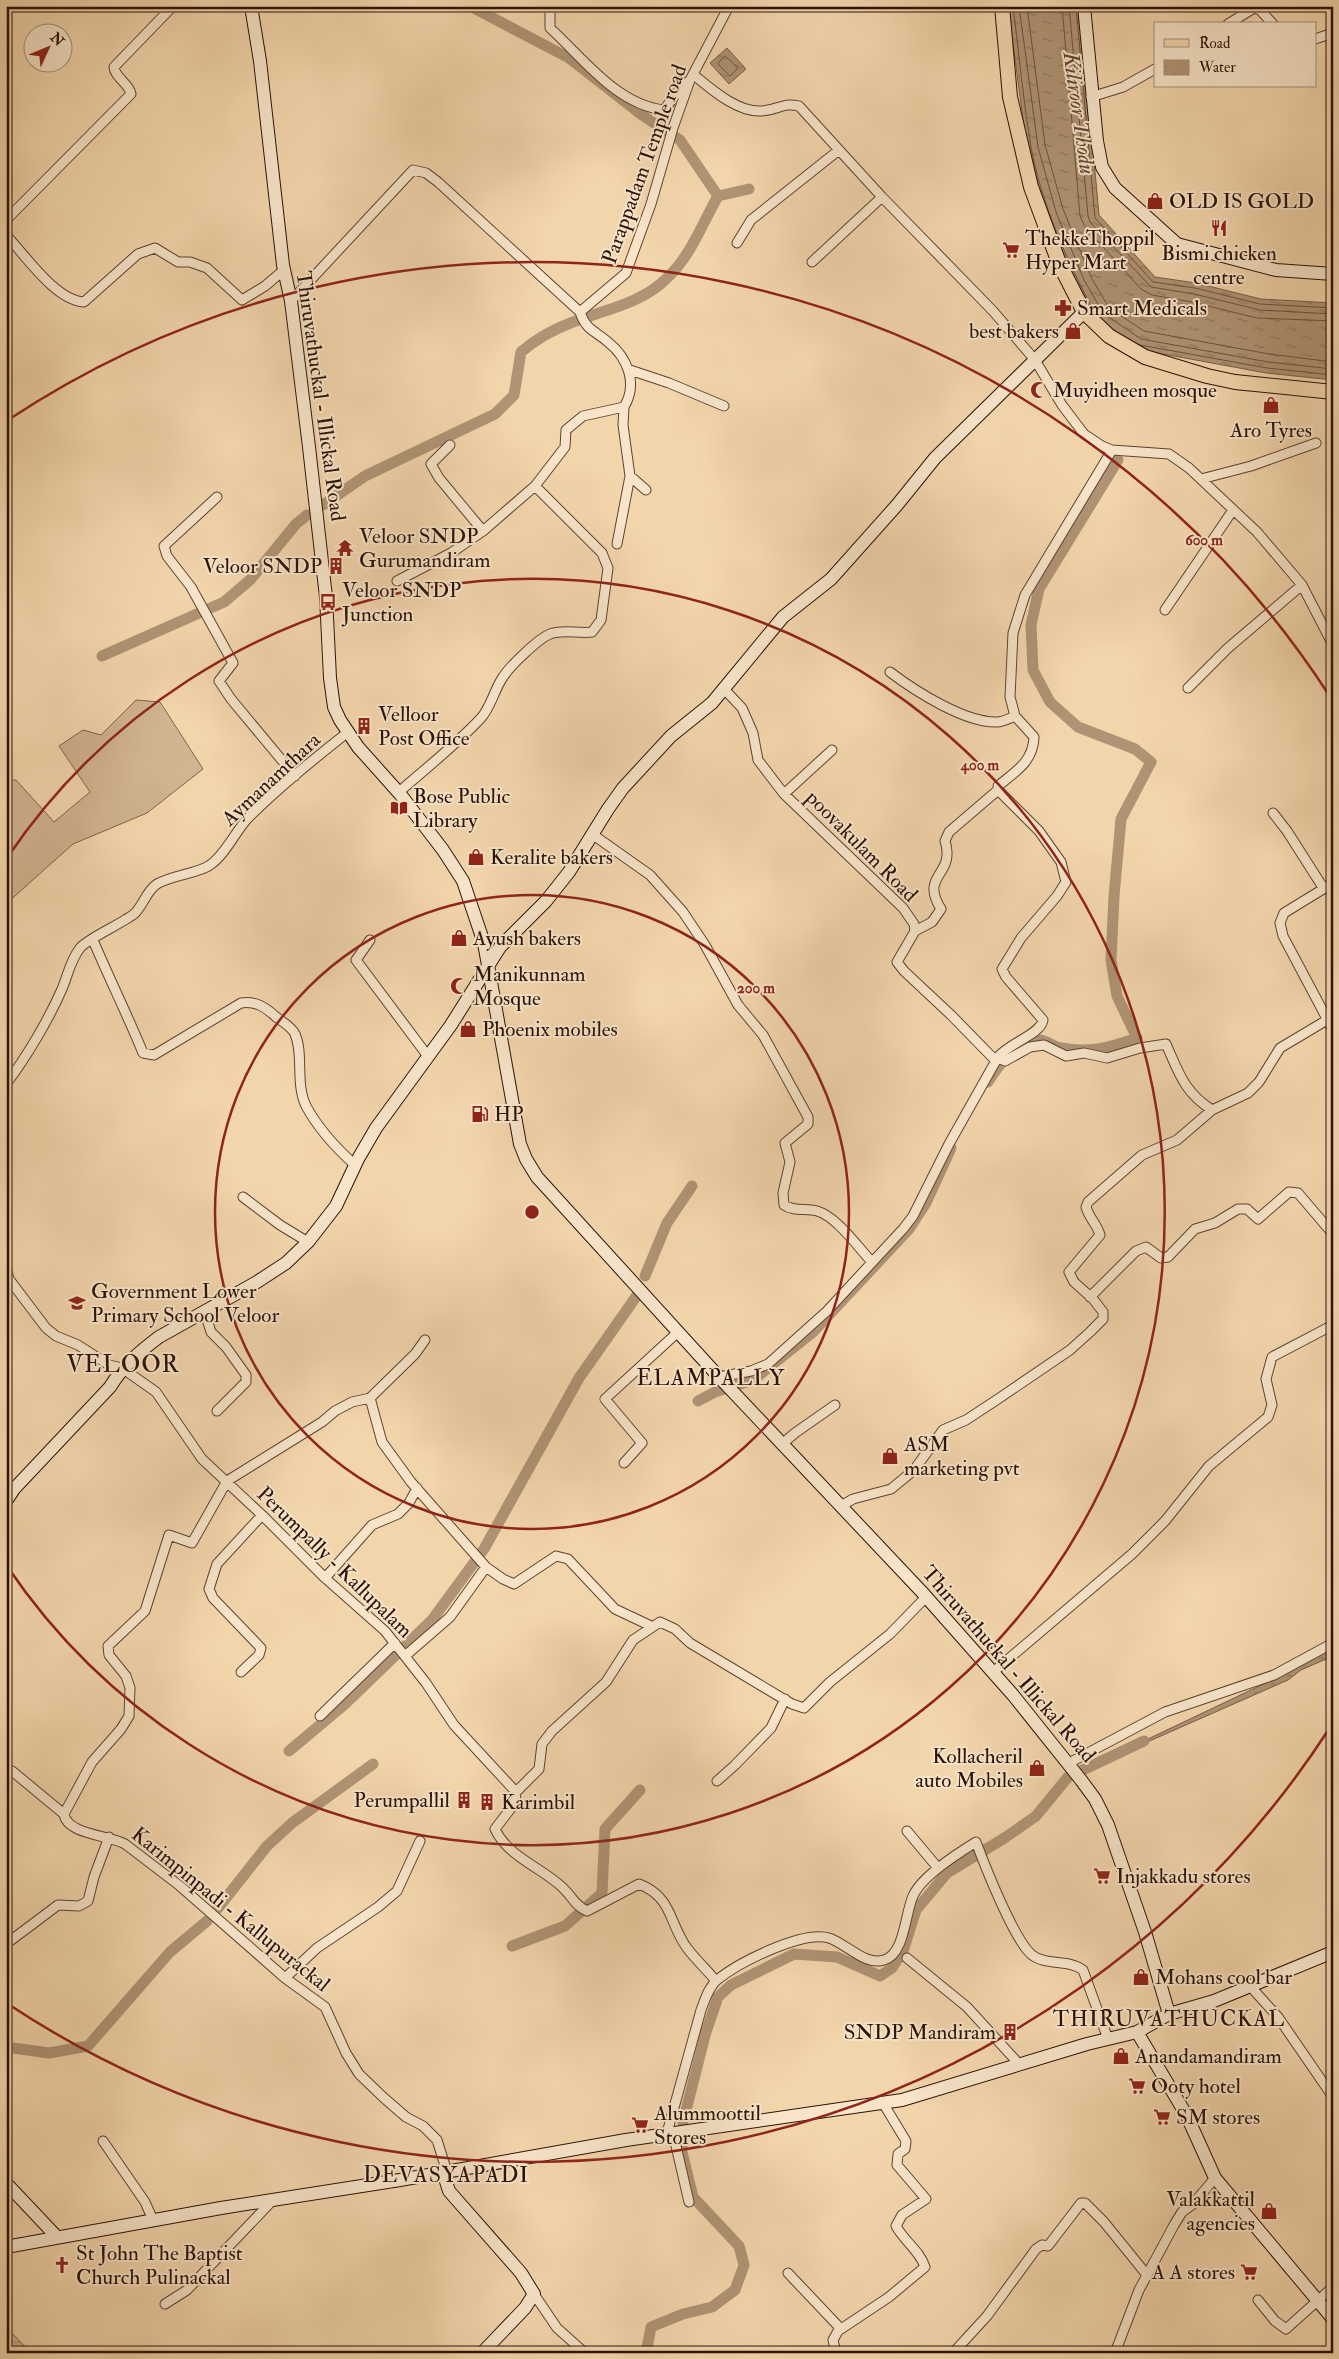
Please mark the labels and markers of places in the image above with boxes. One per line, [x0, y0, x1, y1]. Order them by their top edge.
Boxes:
place label: OLD IS GOLD [1169, 188, 1314, 215]
shop icon: OLD IS GOLD [1145, 191, 1165, 211]
restaurant icon: Bismi chicken centre [1209, 218, 1229, 238]
place label: ThekkeThoppil Hyper Mart [1025, 225, 1155, 276]
supermarket icon: ThekkeThoppil Hyper Mart [1001, 240, 1021, 260]
place label: Bismi chicken centre [1161, 240, 1277, 291]
place label: Smart Medicals [1077, 295, 1207, 322]
pharmacy icon: Smart Medicals [1053, 298, 1073, 318]
place label: best bakers [969, 318, 1059, 345]
shop icon: best bakers [1063, 321, 1083, 341]
place label: Muyidheen mosque [1053, 377, 1217, 404]
mosque icon: Muyidheen mosque [1029, 380, 1049, 400]
shop icon: Aro Tyres [1261, 395, 1281, 415]
place label: Aro Tyres [1229, 417, 1312, 444]
place label: Veloor SNDP Gurumandiram [359, 523, 491, 574]
temple icon: Veloor SNDP Gurumandiram [335, 538, 355, 558]
place label: Veloor SNDP [203, 553, 322, 580]
building icon: Veloor SNDP [326, 556, 346, 576]
place label: Veloor SNDP Junction [341, 577, 461, 628]
bus stop icon: Veloor SNDP Junction [318, 592, 338, 612]
place label: Velloor Post Office [378, 701, 470, 752]
building icon: Velloor Post Office [354, 716, 374, 736]
place label: Bose Public Library [413, 783, 510, 834]
library icon: Bose Public Library [389, 798, 409, 818]
place label: Keralite bakers [490, 844, 613, 871]
shop icon: Keralite bakers [466, 847, 486, 867]
place label: Ayush bakers [472, 925, 581, 952]
shop icon: Ayush bakers [449, 928, 469, 948]
place label: Manikunnam Mosque [473, 961, 586, 1012]
mosque icon: Manikunnam Mosque [449, 976, 469, 996]
place label: Phoenix mobiles [482, 1016, 618, 1043]
shop icon: Phoenix mobiles [458, 1019, 478, 1039]
place label: HP [494, 1101, 524, 1128]
fuel station icon: HP [470, 1104, 490, 1124]
centre of rings [523, 1203, 541, 1221]
place label: Government Lower Primary School Veloor [91, 1278, 279, 1329]
school or university icon: Government Lower Primary School Veloor [67, 1293, 87, 1313]
place label: ASM marketing pvt [903, 1431, 1020, 1482]
shop icon: ASM marketing pvt [880, 1446, 900, 1466]
place label: Kollacheril auto Mobiles [915, 1743, 1024, 1794]
shop icon: Kollacheril auto Mobiles [1027, 1758, 1047, 1778]
place label: Perumpallil [354, 1787, 451, 1814]
place label: Karimbil [501, 1789, 576, 1816]
building icon: Perumpallil [454, 1790, 474, 1810]
building icon: Karimbil [477, 1792, 497, 1812]
place label: Injakkadu stores [1116, 1863, 1251, 1890]
supermarket icon: Injakkadu stores [1092, 1866, 1112, 1886]
place label: Mohans cool bar [1155, 1964, 1292, 1991]
shop icon: Mohans cool bar [1131, 1967, 1151, 1987]
place label: SNDP Mandiram [844, 2019, 996, 2046]
building icon: SNDP Mandiram [1000, 2022, 1020, 2042]
place label: Anandamandiram [1134, 2043, 1282, 2070]
shop icon: Anandamandiram [1111, 2046, 1131, 2066]
place label: Ooty hotel [1151, 2073, 1241, 2100]
supermarket icon: Ooty hotel [1127, 2076, 1147, 2096]
place label: Alummoottil Stores [653, 2100, 761, 2151]
place label: SM stores [1176, 2104, 1260, 2131]
supermarket icon: SM stores [1152, 2107, 1172, 2127]
supermarket icon: Alummoottil Stores [630, 2115, 650, 2135]
place label: Valakkattil agencies [1166, 2186, 1256, 2237]
shop icon: Valakkattil agencies [1259, 2201, 1279, 2221]
place label: St John The Baptist Church Pulinackal [76, 2240, 243, 2291]
church icon: St John The Baptist Church Pulinackal [52, 2255, 72, 2275]
place label: A A stores [1151, 2259, 1235, 2286]
supermarket icon: A A stores [1239, 2262, 1259, 2282]

